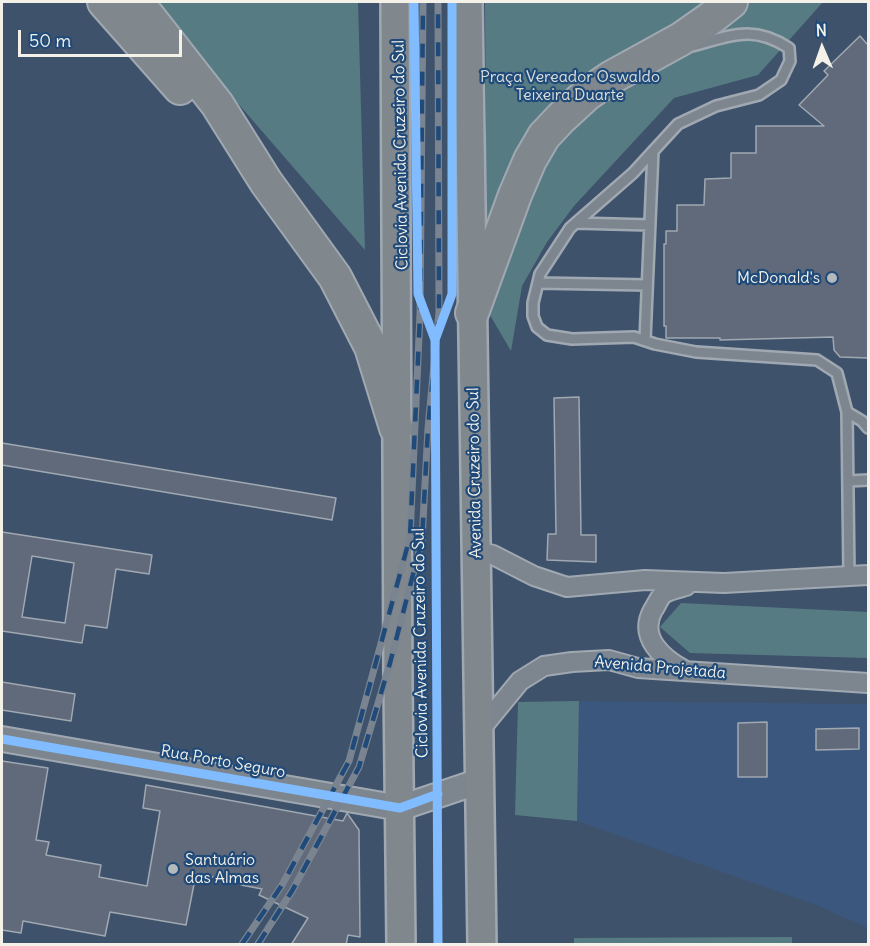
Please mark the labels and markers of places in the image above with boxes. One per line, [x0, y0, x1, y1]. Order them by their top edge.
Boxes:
place label: McDonald's [737, 268, 820, 288]
marker: McDonald's [825, 271, 839, 285]
place label: Santuário das Almas [185, 850, 259, 888]
marker: Santuário das Almas [166, 862, 180, 876]

